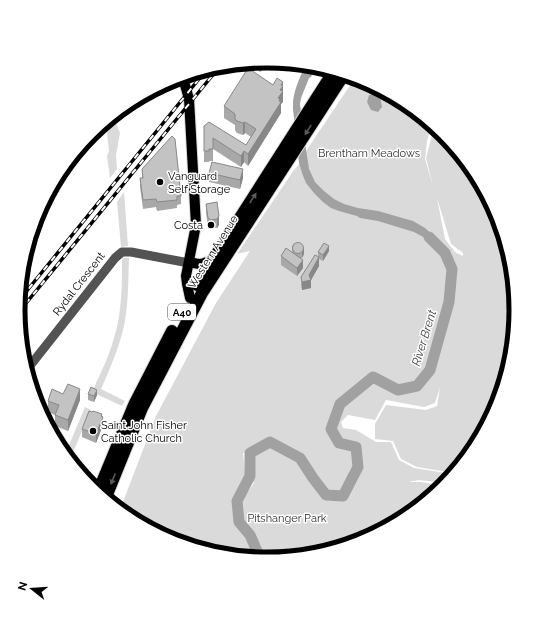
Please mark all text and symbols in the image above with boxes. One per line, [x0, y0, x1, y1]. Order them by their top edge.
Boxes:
one-way arrow [304, 125, 312, 135]
park label: Brentham Meadows [318, 147, 420, 160]
place label: Vanguard Self Storage [168, 170, 231, 196]
marker: Vanguard Self Storage [155, 177, 165, 187]
one-way arrow [249, 192, 257, 203]
street label: Western Avenue [185, 213, 241, 291]
place label: Costa [174, 219, 203, 232]
marker: Costa [206, 220, 216, 230]
street label: Rydal Crescent [50, 250, 108, 318]
road number: A40 [168, 304, 196, 320]
water label: River Brent [409, 308, 439, 368]
place label: Saint John Fisher Catholic Church [101, 419, 187, 445]
marker: Saint John Fisher Catholic Church [88, 426, 98, 436]
one-way arrow [110, 473, 116, 485]
park label: Pitshanger Park [247, 512, 327, 525]
north arrow [12, 569, 52, 609]
text: N [15, 580, 30, 592]

